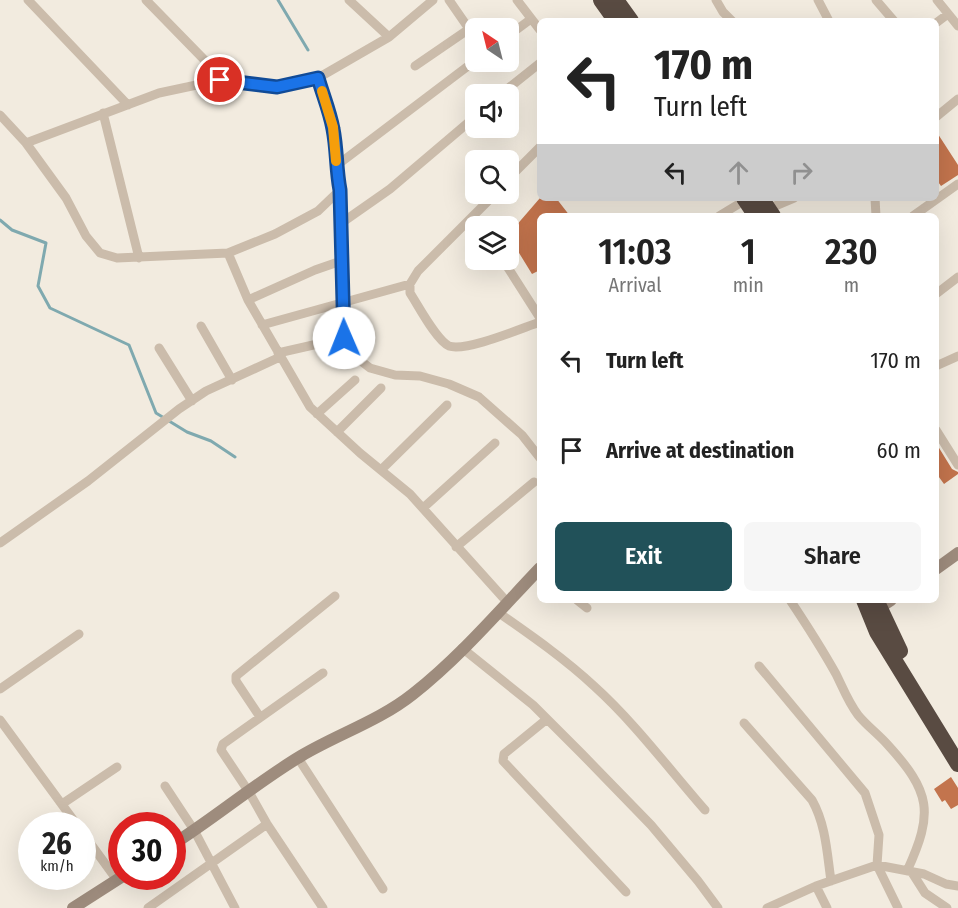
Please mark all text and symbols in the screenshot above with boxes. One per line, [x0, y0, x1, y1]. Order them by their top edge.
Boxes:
north arrow [465, 18, 519, 72]
map controls [465, 18, 519, 270]
text: 170 m [654, 40, 753, 90]
icon: left [555, 42, 633, 120]
pin [194, 54, 245, 105]
icon: arrive [203, 63, 236, 96]
button: sound [465, 84, 519, 138]
text: Turn left [654, 91, 747, 123]
button: search [465, 150, 519, 204]
icon: left [659, 156, 692, 189]
icon: ahead [722, 156, 755, 189]
icon: right [785, 156, 818, 189]
button: layers [465, 216, 519, 270]
text: 11:03 [598, 230, 672, 274]
text: 1 [741, 230, 756, 274]
text: 230 [825, 230, 878, 274]
text: Arrival [608, 273, 661, 297]
text: min [733, 273, 764, 297]
text: m [844, 273, 859, 297]
position arrow [312, 306, 376, 370]
icon: left [555, 344, 588, 377]
text: Turn left [606, 347, 684, 374]
text: 170 m [870, 347, 921, 374]
icon: arrive [555, 434, 588, 467]
text: Arrive at destination [606, 437, 794, 464]
text: 60 m [877, 437, 921, 464]
button: Exit [555, 522, 732, 591]
button: Share [744, 522, 921, 591]
speed limit sign: 30 [108, 812, 186, 890]
text: 26 [42, 826, 72, 862]
text: km/h [40, 857, 74, 875]

